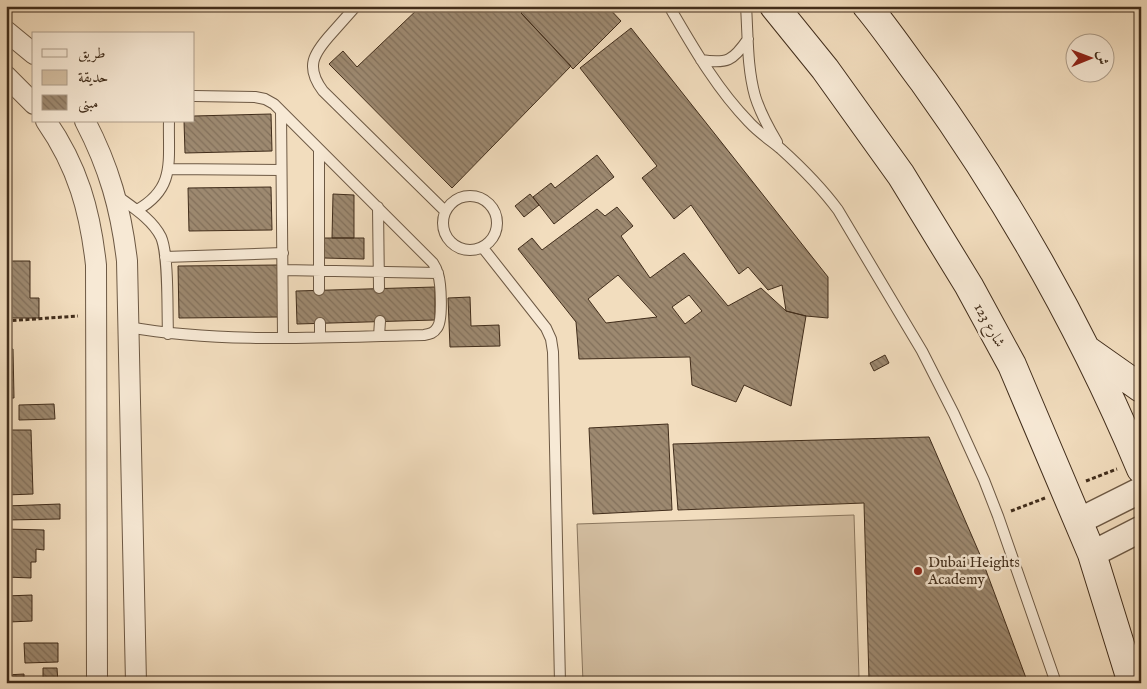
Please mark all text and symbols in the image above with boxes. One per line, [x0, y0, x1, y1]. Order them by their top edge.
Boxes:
legend [32, 32, 195, 122]
north arrow [1064, 32, 1114, 82]
text: طريق [78, 44, 105, 63]
text: ش [1093, 51, 1111, 65]
text: حديقة [78, 68, 108, 87]
text: مبنى [78, 94, 98, 114]
street label: شارع 123 [967, 300, 1009, 352]
place label: Dubai Heights Academy [927, 553, 1020, 589]
marker: Dubai Heights Academy [912, 565, 924, 577]

